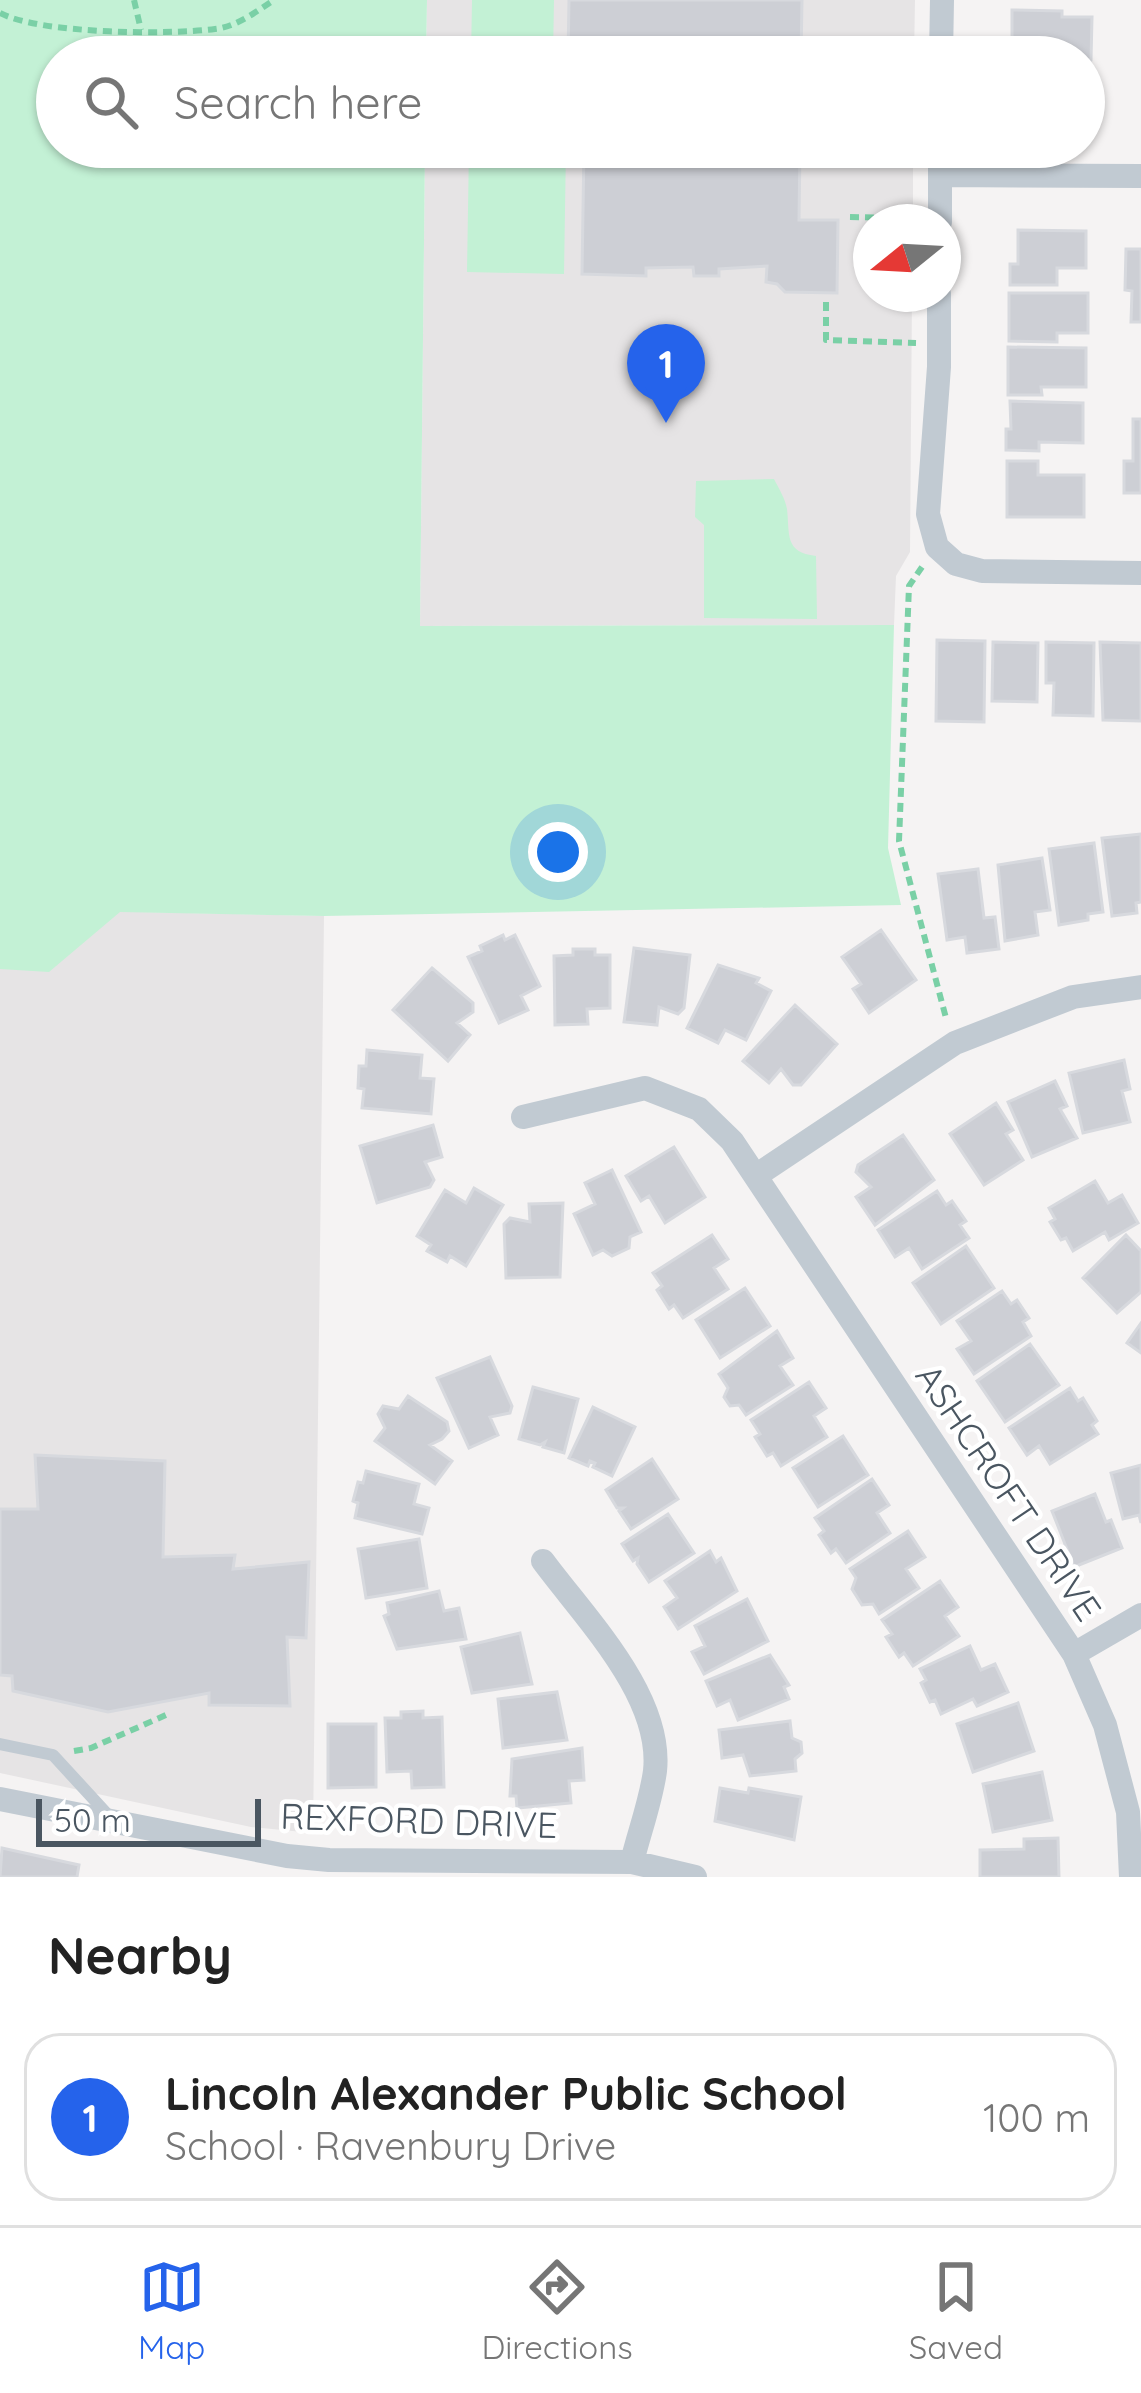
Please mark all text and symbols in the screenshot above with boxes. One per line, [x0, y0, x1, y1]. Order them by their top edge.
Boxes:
search box [36, 36, 1105, 168]
icon: search [78, 69, 144, 135]
text: Search here [174, 74, 422, 130]
north arrow [853, 204, 961, 312]
pin: 1 [627, 324, 705, 423]
your location [528, 822, 588, 882]
street label: ASHCROFT DRIVE [906, 1355, 1112, 1629]
scale bar [36, 1793, 261, 1846]
street label: REXFORD DRIVE [280, 1793, 558, 1847]
text: 50 m [54, 1799, 131, 1840]
text: Nearby [48, 1923, 232, 1987]
text: Lincoln Alexander Public School [165, 2065, 847, 2121]
text: 1 [82, 2093, 98, 2142]
text: 100 m [983, 2093, 1090, 2142]
text: School · Ravenbury Drive [165, 2121, 616, 2170]
tab: Map [138, 2254, 205, 2367]
tab: Directions [481, 2254, 633, 2367]
tab: Saved [909, 2254, 1003, 2367]

